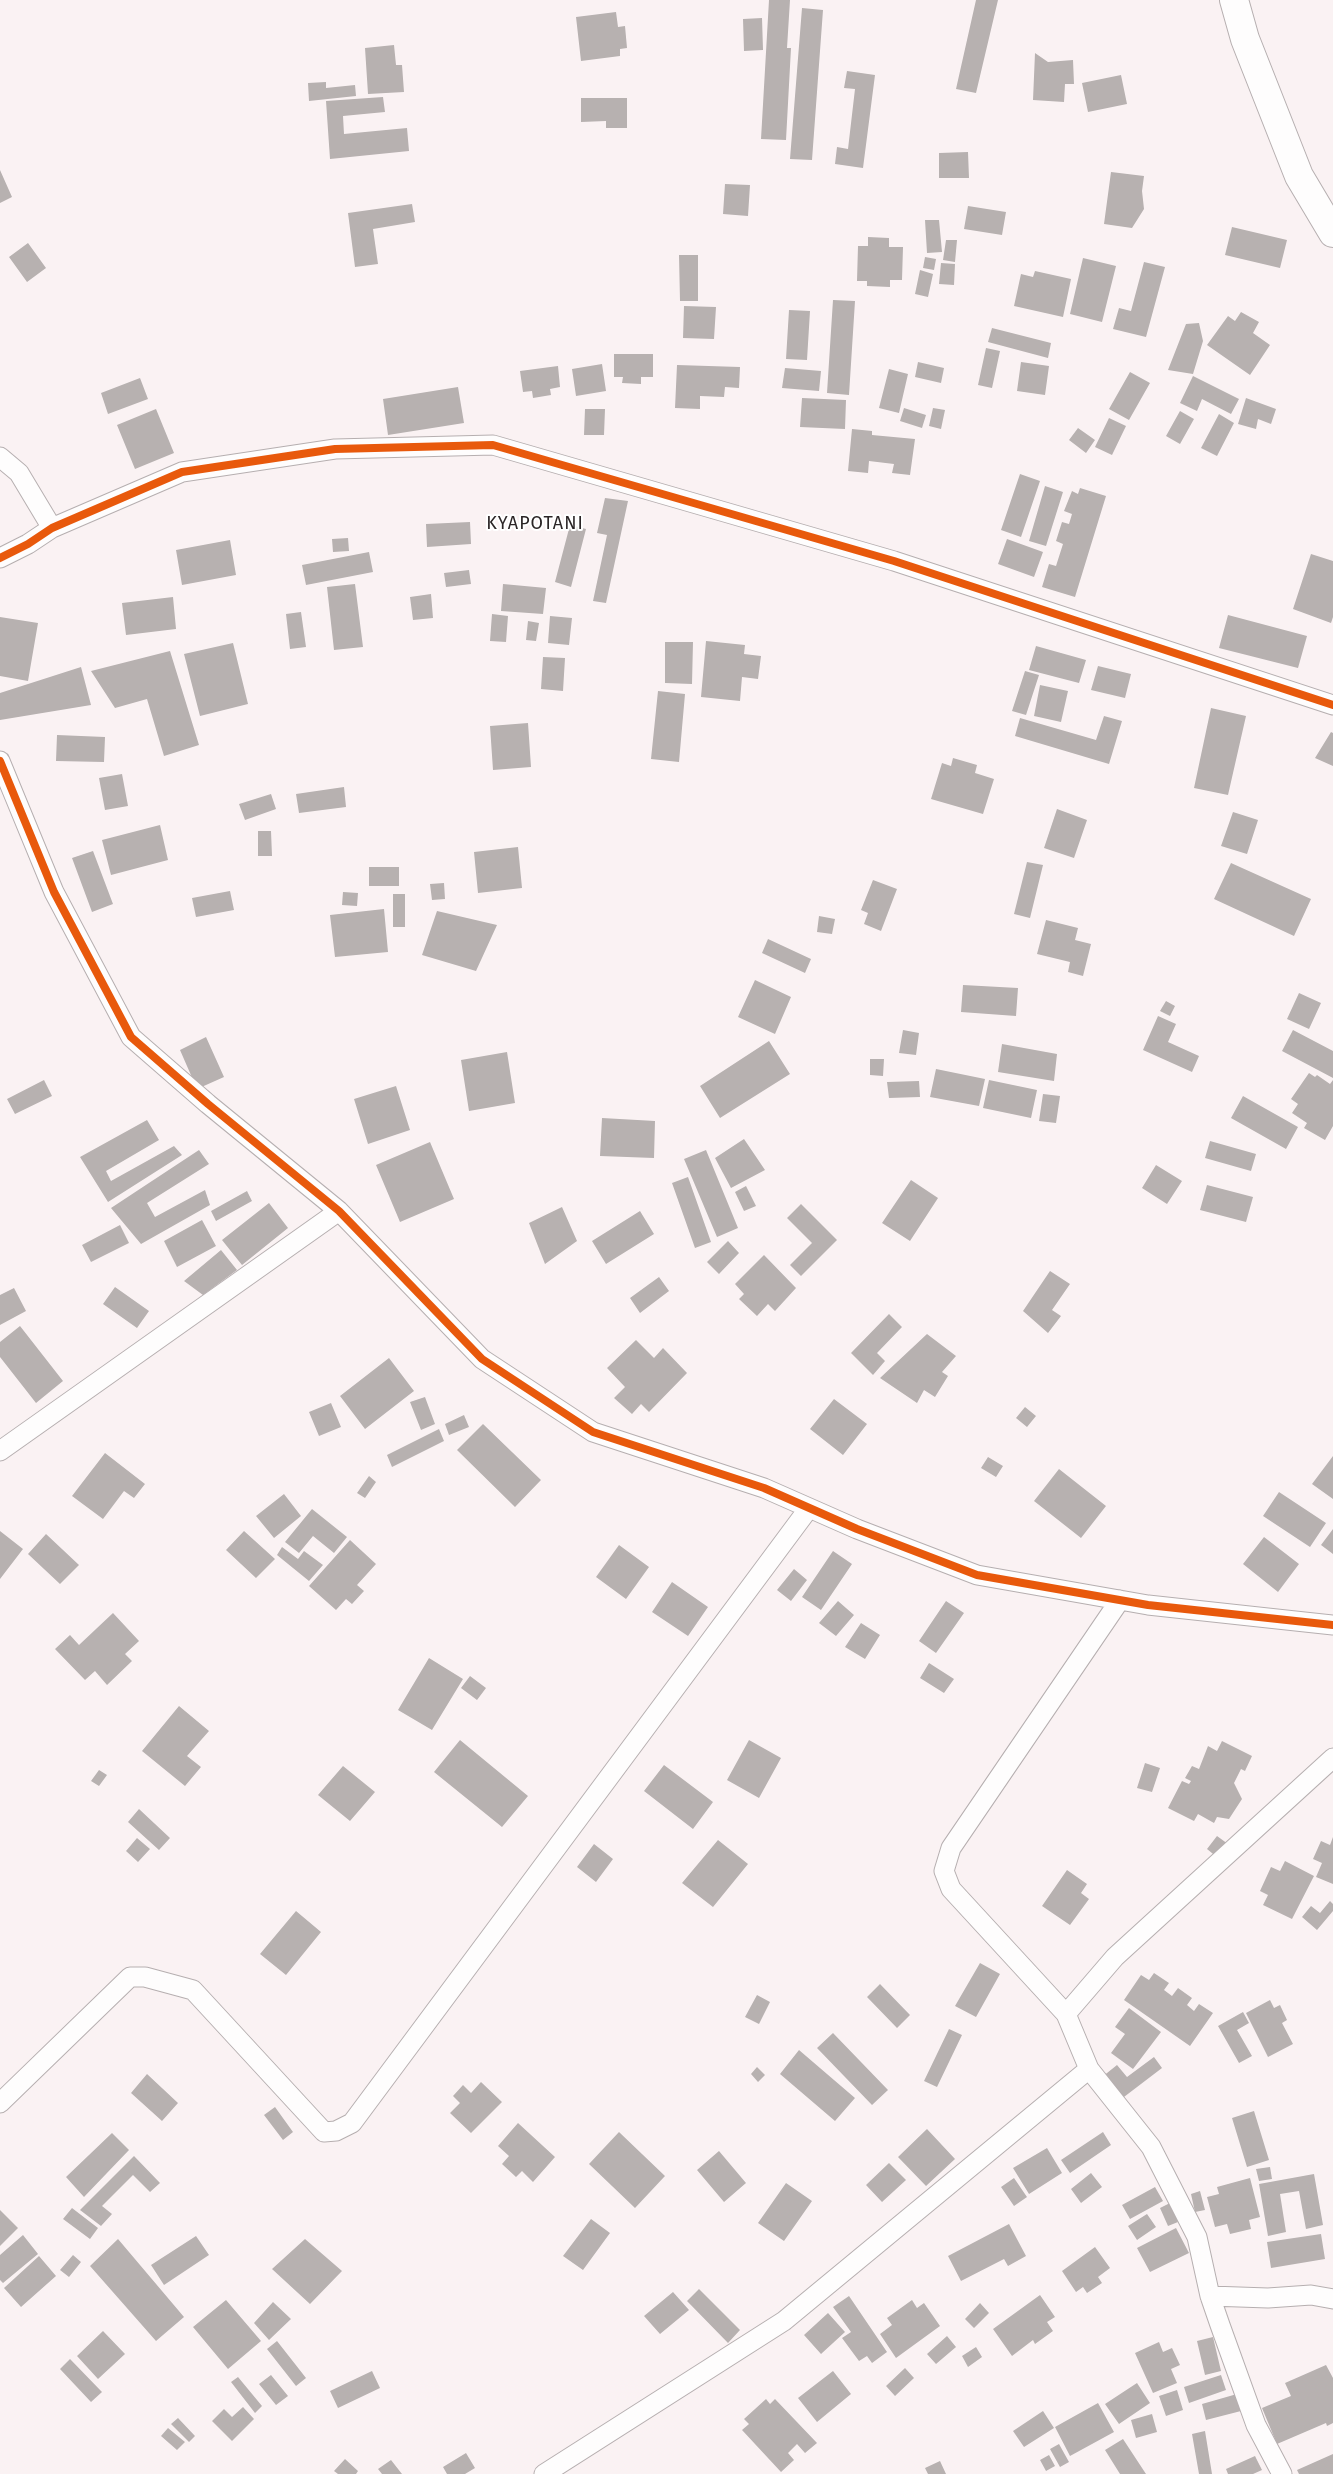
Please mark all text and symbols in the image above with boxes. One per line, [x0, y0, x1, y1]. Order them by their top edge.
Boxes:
district label: KYAPOTANI [485, 513, 585, 535]

